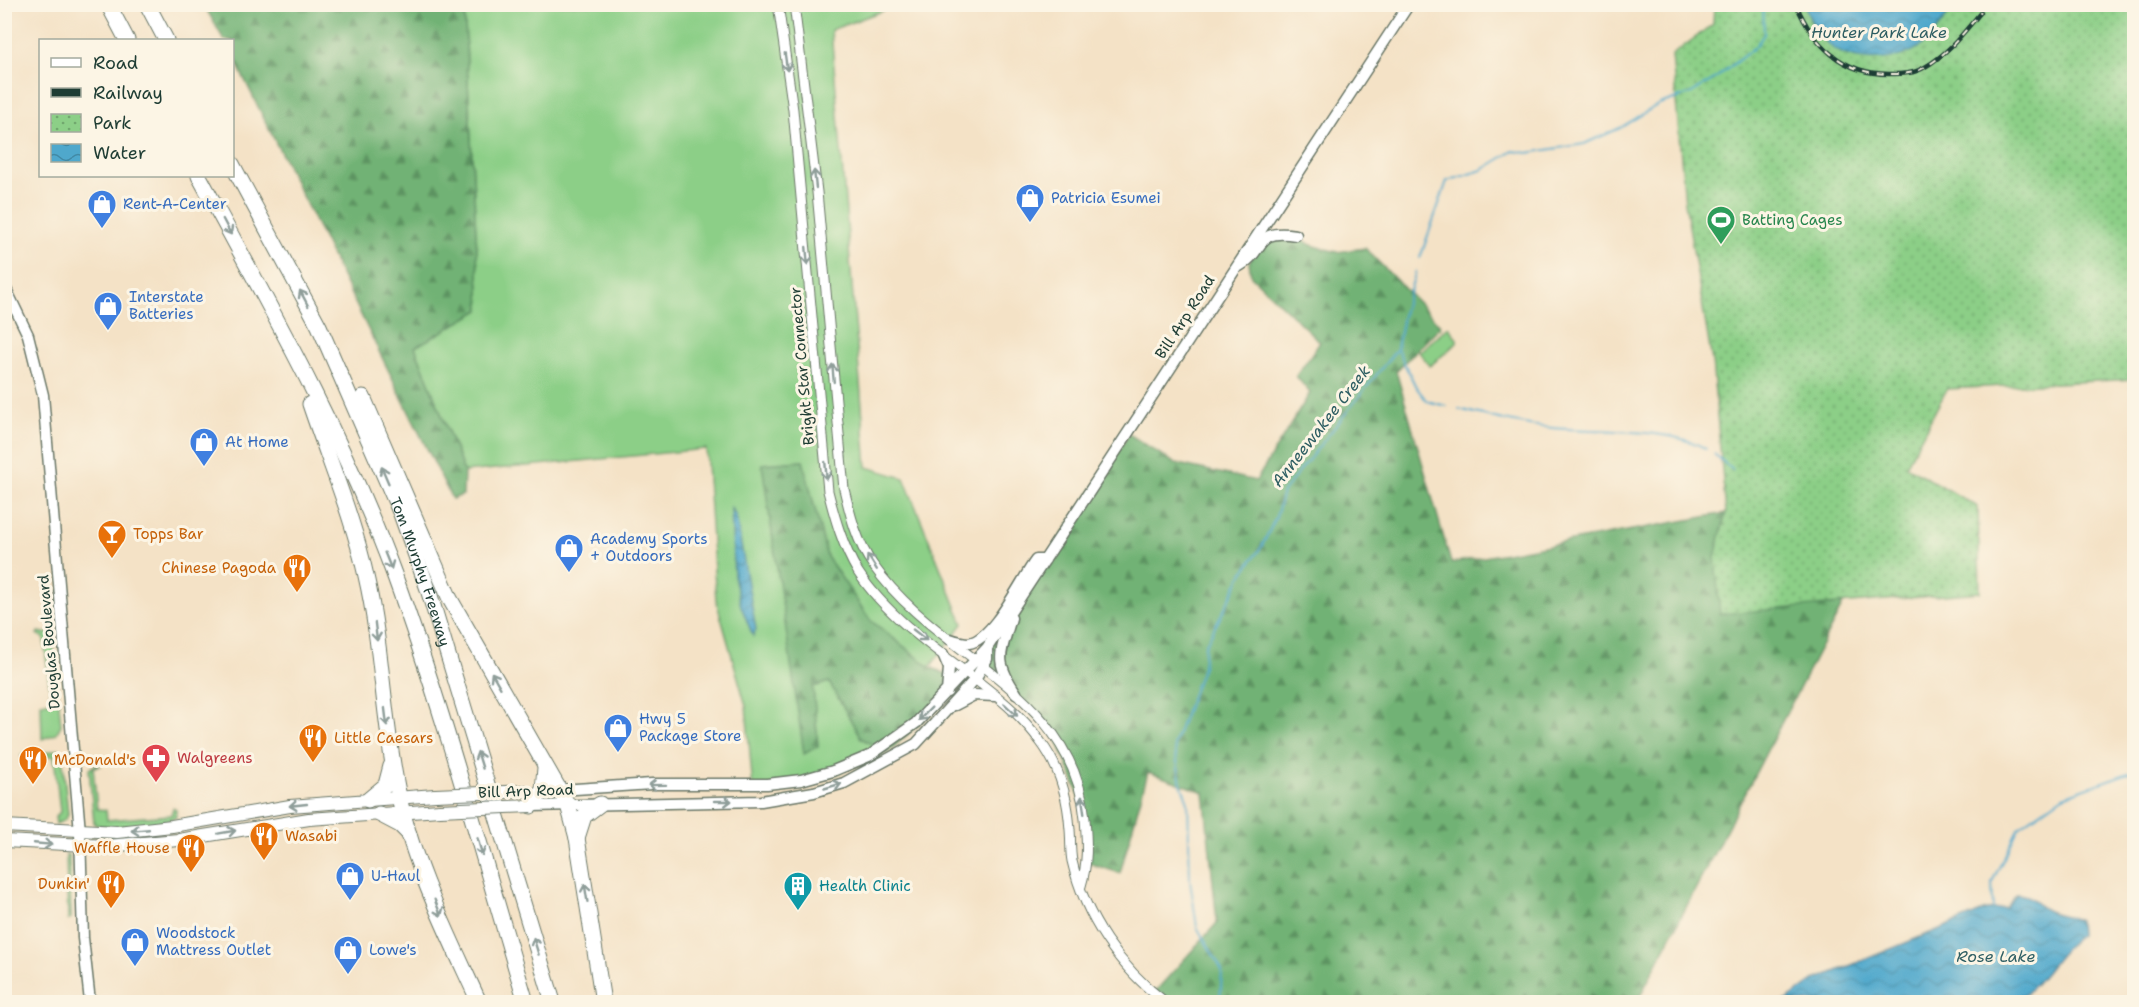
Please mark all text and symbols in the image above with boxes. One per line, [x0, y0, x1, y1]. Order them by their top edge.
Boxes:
water label: Hunter Park Lake [1811, 22, 1947, 43]
legend [39, 39, 234, 177]
text: Road [93, 51, 138, 75]
one-way arrow [781, 52, 792, 72]
text: Railway [93, 81, 163, 105]
text: Park [93, 111, 132, 135]
text: Water [93, 141, 146, 165]
one-way arrow [810, 169, 821, 189]
shop icon: Patricia Esumei [1014, 182, 1046, 224]
shop icon: Rent-A-Center [86, 188, 118, 230]
place label: Patricia Esumei [1051, 188, 1161, 208]
place label: Rent-A-Center [123, 194, 227, 214]
sports icon: Batting Cages [1705, 204, 1737, 246]
place label: Batting Cages [1742, 210, 1843, 230]
one-way arrow [221, 218, 233, 235]
one-way arrow [802, 246, 813, 266]
street label: Bill Arp Road [1151, 271, 1220, 363]
street label: Bright Star Connector [785, 286, 819, 446]
place label: Interstate Batteries [129, 287, 204, 324]
shop icon: Interstate Batteries [92, 290, 124, 332]
one-way arrow [298, 290, 310, 307]
water label: Anneewakee Creek [1267, 361, 1375, 491]
one-way arrow [828, 364, 839, 383]
shop icon: At Home [188, 426, 220, 468]
place label: At Home [225, 432, 289, 452]
one-way arrow [821, 461, 832, 481]
one-way arrow [379, 467, 390, 485]
street label: Tom Murphy Freeway [385, 494, 455, 649]
bar icon: Topps Bar [96, 518, 128, 560]
place label: Topps Bar [133, 524, 204, 544]
place label: Academy Sports + Outdoors [590, 529, 708, 566]
shop icon: Academy Sports + Outdoors [553, 532, 585, 574]
one-way arrow [384, 551, 395, 570]
restaurant icon: Chinese Pagoda [281, 552, 313, 594]
one-way arrow [865, 554, 877, 571]
place label: Chinese Pagoda [161, 558, 277, 578]
street label: Douglas Boulevard [33, 573, 65, 710]
one-way arrow [371, 622, 382, 642]
one-way arrow [912, 628, 928, 641]
one-way arrow [489, 672, 501, 689]
one-way arrow [1003, 702, 1018, 716]
one-way arrow [381, 707, 392, 727]
one-way arrow [917, 707, 932, 722]
place label: Hwy 5 Package Store [639, 709, 741, 746]
shop icon: Hwy 5 Package Store [602, 712, 634, 754]
restaurant icon: Little Caesars [297, 722, 329, 764]
place label: Little Caesars [334, 728, 433, 748]
pharmacy icon: Walgreens [140, 742, 172, 784]
restaurant icon: McDonald's [17, 744, 49, 786]
place label: Walgreens [177, 748, 253, 768]
place label: McDonald's [54, 750, 136, 770]
one-way arrow [474, 751, 485, 770]
street label: Bill Arp Road [478, 779, 575, 803]
one-way arrow [648, 779, 668, 790]
one-way arrow [823, 780, 842, 791]
one-way arrow [713, 795, 733, 807]
one-way arrow [1078, 795, 1089, 815]
one-way arrow [289, 800, 309, 811]
restaurant icon: Wasabi [248, 820, 280, 862]
one-way arrow [131, 825, 150, 836]
one-way arrow [217, 826, 236, 837]
place label: Wasabi [285, 826, 338, 846]
restaurant icon: Waffle House [175, 832, 207, 874]
one-way arrow [474, 837, 486, 856]
place label: Waffle House [74, 838, 170, 858]
one-way arrow [32, 839, 52, 850]
shop icon: U-Haul [334, 860, 366, 902]
place label: U-Haul [371, 866, 421, 886]
restaurant icon: Dunkin' [95, 868, 127, 910]
building icon: Health Clinic [782, 870, 814, 912]
place label: Dunkin' [38, 874, 90, 894]
place label: Health Clinic [819, 876, 911, 896]
one-way arrow [580, 883, 591, 903]
one-way arrow [433, 898, 444, 917]
place label: Woodstock Mattress Outlet [156, 923, 271, 960]
shop icon: Woodstock Mattress Outlet [119, 926, 151, 968]
shop icon: Lowe's [332, 934, 364, 976]
one-way arrow [530, 937, 541, 956]
place label: Lowe's [369, 940, 417, 960]
water label: Rose Lake [1956, 946, 2036, 967]

